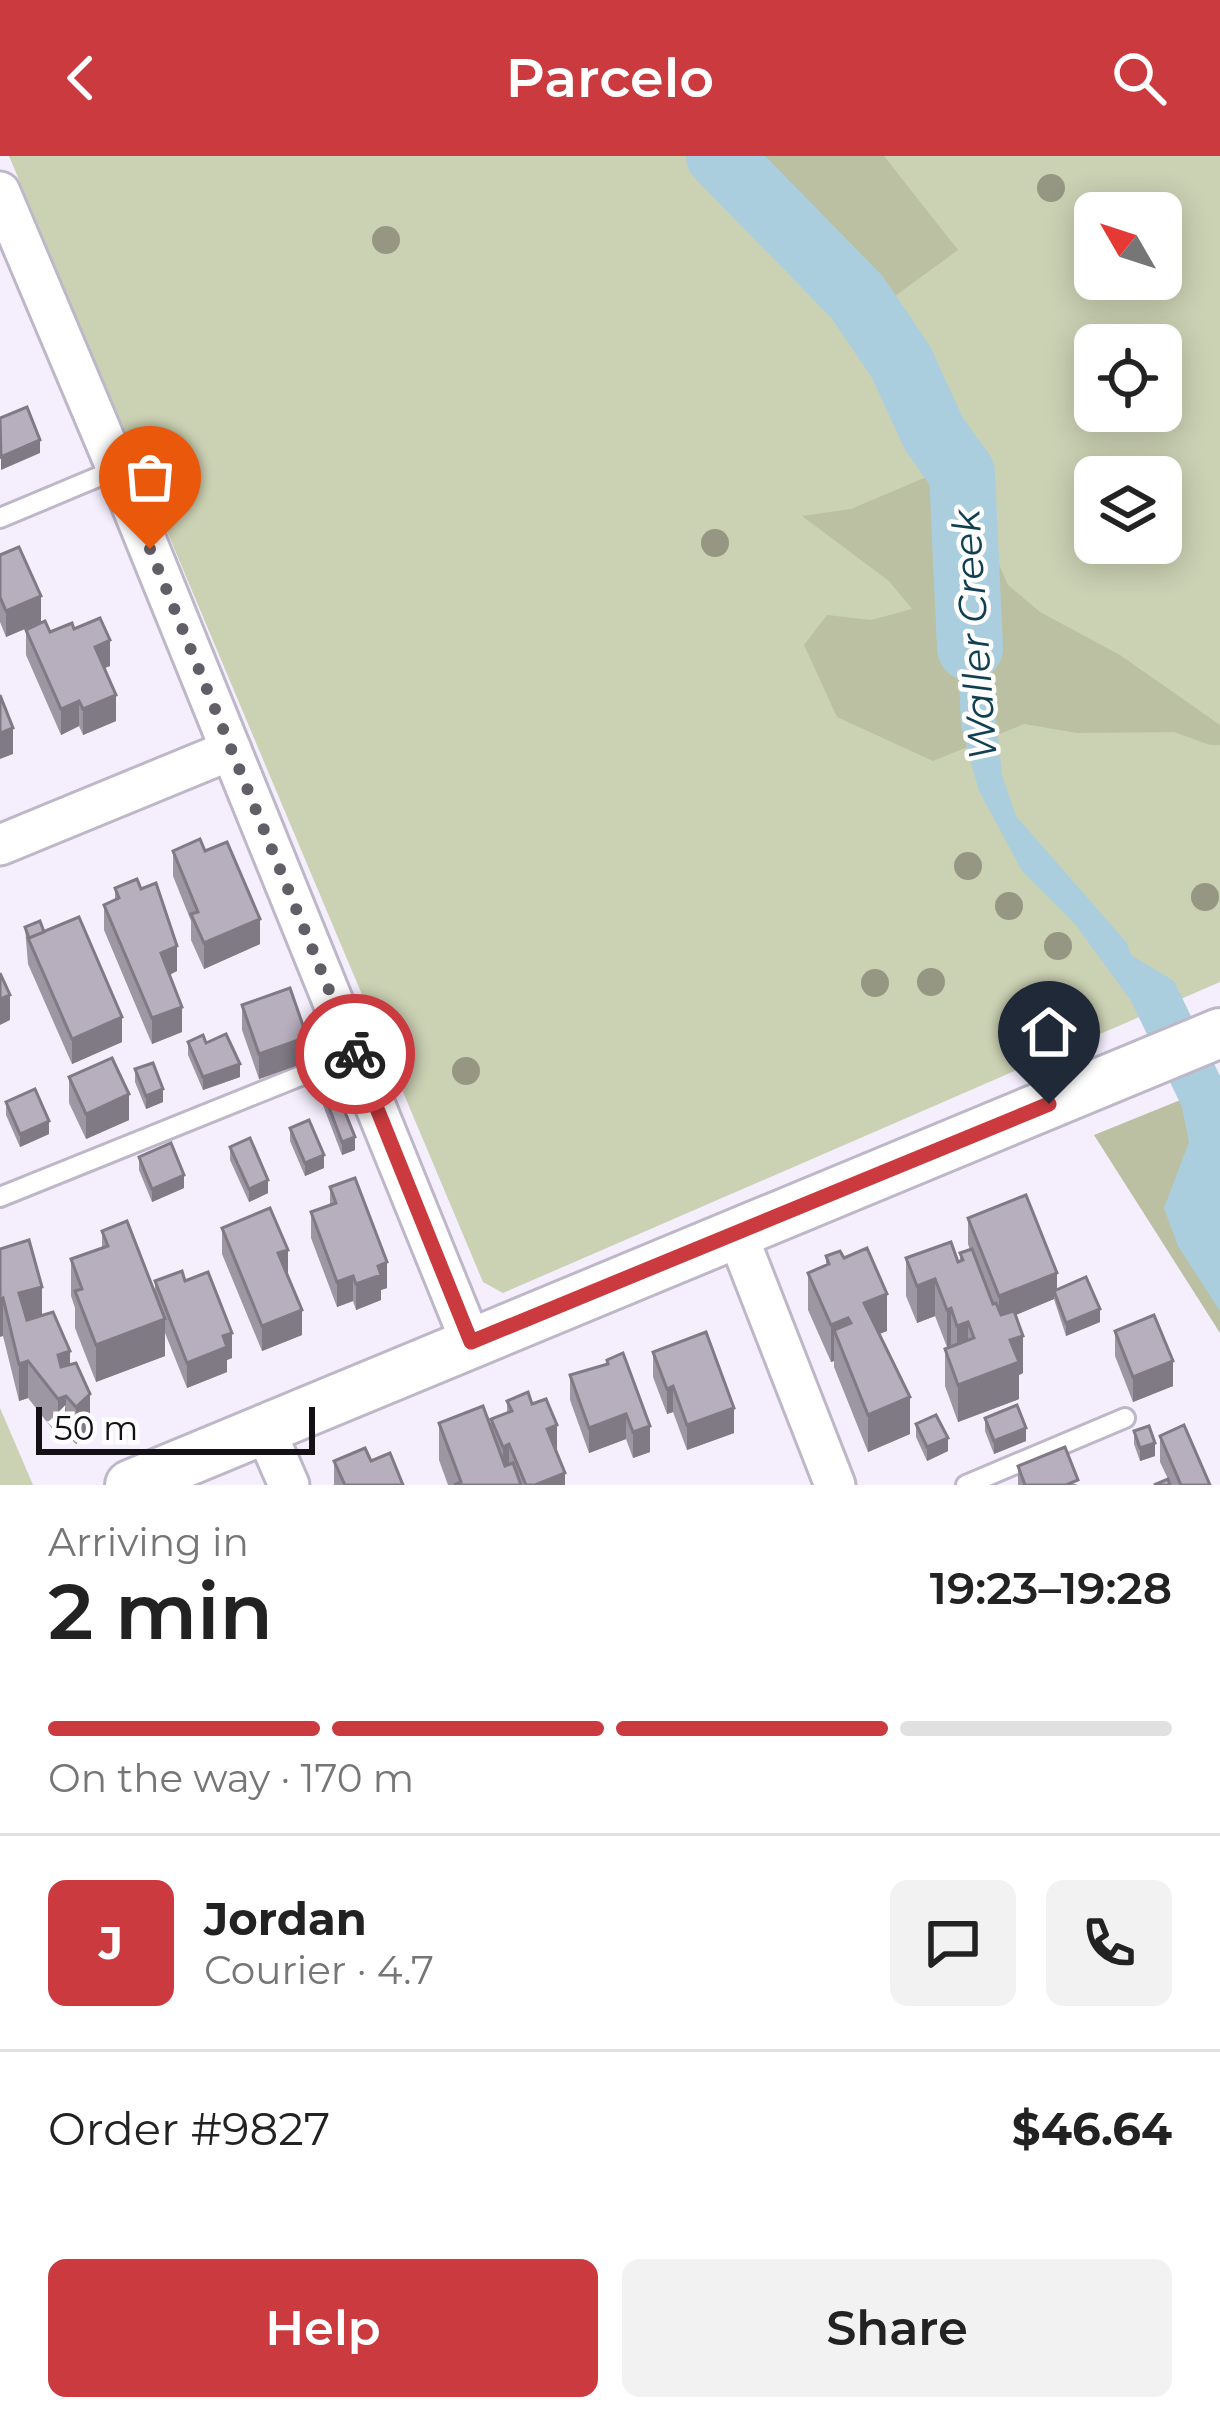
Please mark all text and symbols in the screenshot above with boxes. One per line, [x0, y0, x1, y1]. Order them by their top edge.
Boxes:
icon: back [48, 45, 114, 111]
text: Parcelo [506, 45, 714, 111]
icon: search [1106, 45, 1172, 111]
north arrow [1074, 192, 1182, 300]
map controls [1074, 192, 1182, 564]
button: locate [1074, 324, 1182, 432]
pin [99, 426, 201, 549]
icon: bag [117, 444, 183, 510]
button: layers [1074, 456, 1182, 564]
water label: Waller Creek [941, 506, 1007, 762]
pin [998, 981, 1100, 1104]
courier [295, 994, 415, 1114]
icon: home [1016, 999, 1082, 1065]
icon: bike [322, 1021, 388, 1087]
scale bar [36, 1401, 315, 1454]
text: 50 m [54, 1408, 138, 1448]
text: Arriving in [48, 1518, 249, 1566]
text: 19:23–19:28 [930, 1560, 1172, 1615]
text: 2 min [48, 1563, 273, 1659]
text: On the way · 170 m [48, 1754, 414, 1802]
button: chat [890, 1880, 1016, 2006]
button: phone [1046, 1880, 1172, 2006]
text: Jordan [204, 1891, 367, 1946]
text: J [99, 1915, 123, 1970]
text: Courier · 4.7 [204, 1946, 434, 1994]
text: Order #9827 [48, 2101, 330, 2156]
text: $46.64 [1012, 2101, 1172, 2156]
button: Help [48, 2259, 598, 2397]
button: Share [622, 2259, 1172, 2397]

